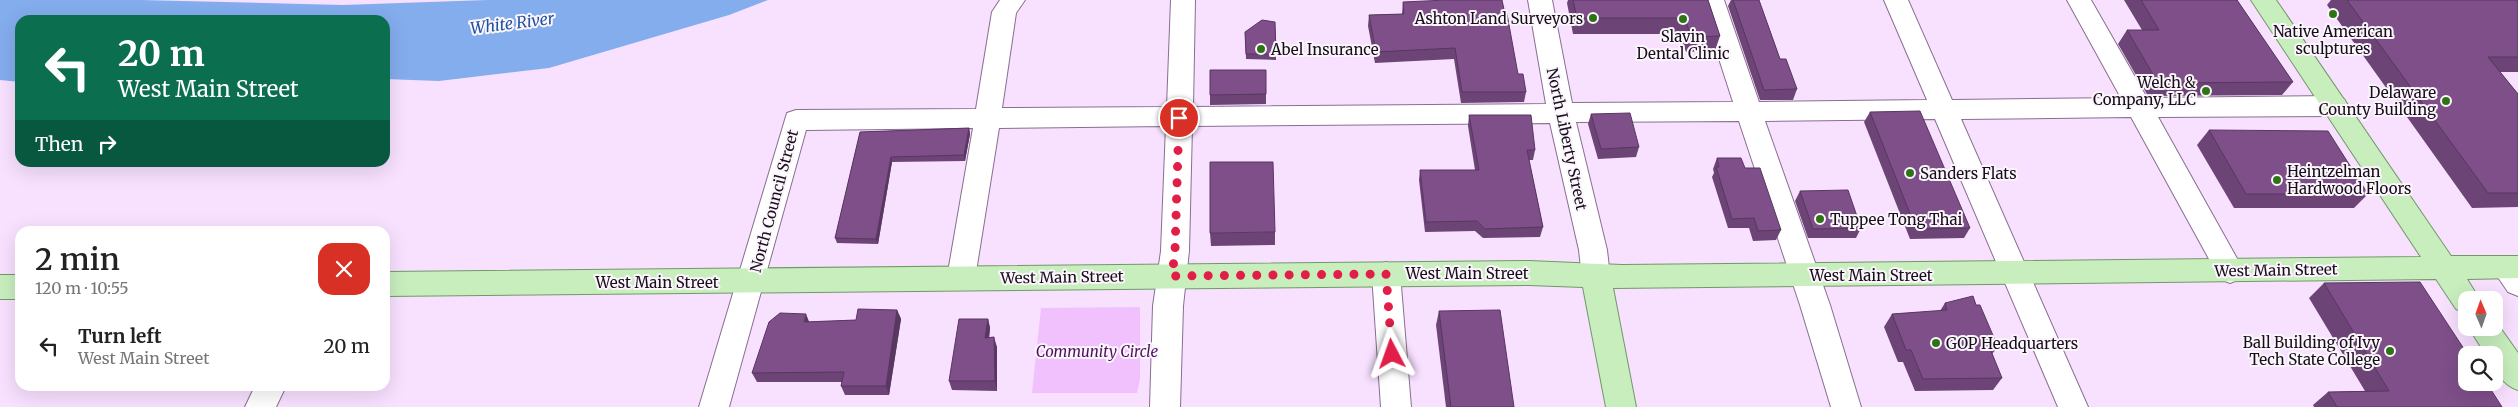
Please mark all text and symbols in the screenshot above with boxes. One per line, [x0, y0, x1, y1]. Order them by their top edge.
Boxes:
water label: White River [469, 8, 556, 38]
marker: Native American sculptures [2327, 8, 2339, 20]
place label: Ashton Land Surveyors [1414, 9, 1583, 28]
marker: Ashton Land Surveyors [1587, 12, 1599, 24]
marker: Slavin Dental Clinic [1677, 13, 1689, 25]
place label: Native American sculptures [2273, 22, 2393, 58]
place label: Slavin Dental Clinic [1636, 27, 1730, 63]
text: 20 m [118, 32, 205, 76]
icon: left [35, 35, 100, 100]
place label: Abel Insurance [1270, 40, 1379, 59]
marker: Abel Insurance [1255, 43, 1267, 55]
street label: North Liberty Street [1543, 66, 1591, 212]
place label: Welch & Company, LLC [2093, 73, 2197, 109]
text: West Main Street [118, 75, 299, 103]
place label: Delaware County Building [2319, 83, 2436, 119]
marker: Welch & Company, LLC [2200, 85, 2212, 97]
marker: Delaware County Building [2440, 95, 2452, 107]
pin [1158, 97, 1200, 139]
icon: arrive [1165, 104, 1193, 132]
street label: North Council Street [746, 127, 802, 275]
icon: right [93, 130, 121, 158]
text: Then [35, 132, 83, 156]
place label: Heintzelman Hardwood Floors [2287, 162, 2411, 198]
place label: Sanders Flats [1920, 164, 2017, 183]
marker: Sanders Flats [1904, 167, 1916, 179]
marker: Heintzelman Hardwood Floors [2271, 174, 2283, 186]
place label: Tuppee Tong Thai [1830, 210, 1963, 229]
marker: Tuppee Tong Thai [1814, 213, 1826, 225]
text: 2 min [35, 240, 120, 278]
button: close [318, 243, 370, 295]
street label: West Main Street [2213, 259, 2338, 281]
street label: West Main Street [1404, 264, 1529, 283]
street label: West Main Street [999, 266, 1124, 288]
street label: West Main Street [1808, 266, 1933, 285]
street label: West Main Street [594, 273, 719, 292]
text: 120 m · 10:55 [35, 278, 129, 298]
north arrow [2458, 291, 2502, 336]
map controls [2458, 291, 2503, 391]
text: Turn left [78, 324, 162, 348]
position arrow [1365, 327, 1417, 379]
icon: left [35, 332, 63, 360]
place label: Ball Building of Ivy Tech State College [2243, 333, 2380, 369]
text: 20 m [323, 334, 370, 358]
place label: GOP Headquarters [1946, 334, 2078, 353]
marker: GOP Headquarters [1930, 337, 1942, 349]
park label: Community Circle [1036, 342, 1159, 361]
marker: Ball Building of Ivy Tech State College [2384, 345, 2396, 357]
button: search [2458, 346, 2503, 391]
text: West Main Street [78, 348, 209, 368]

